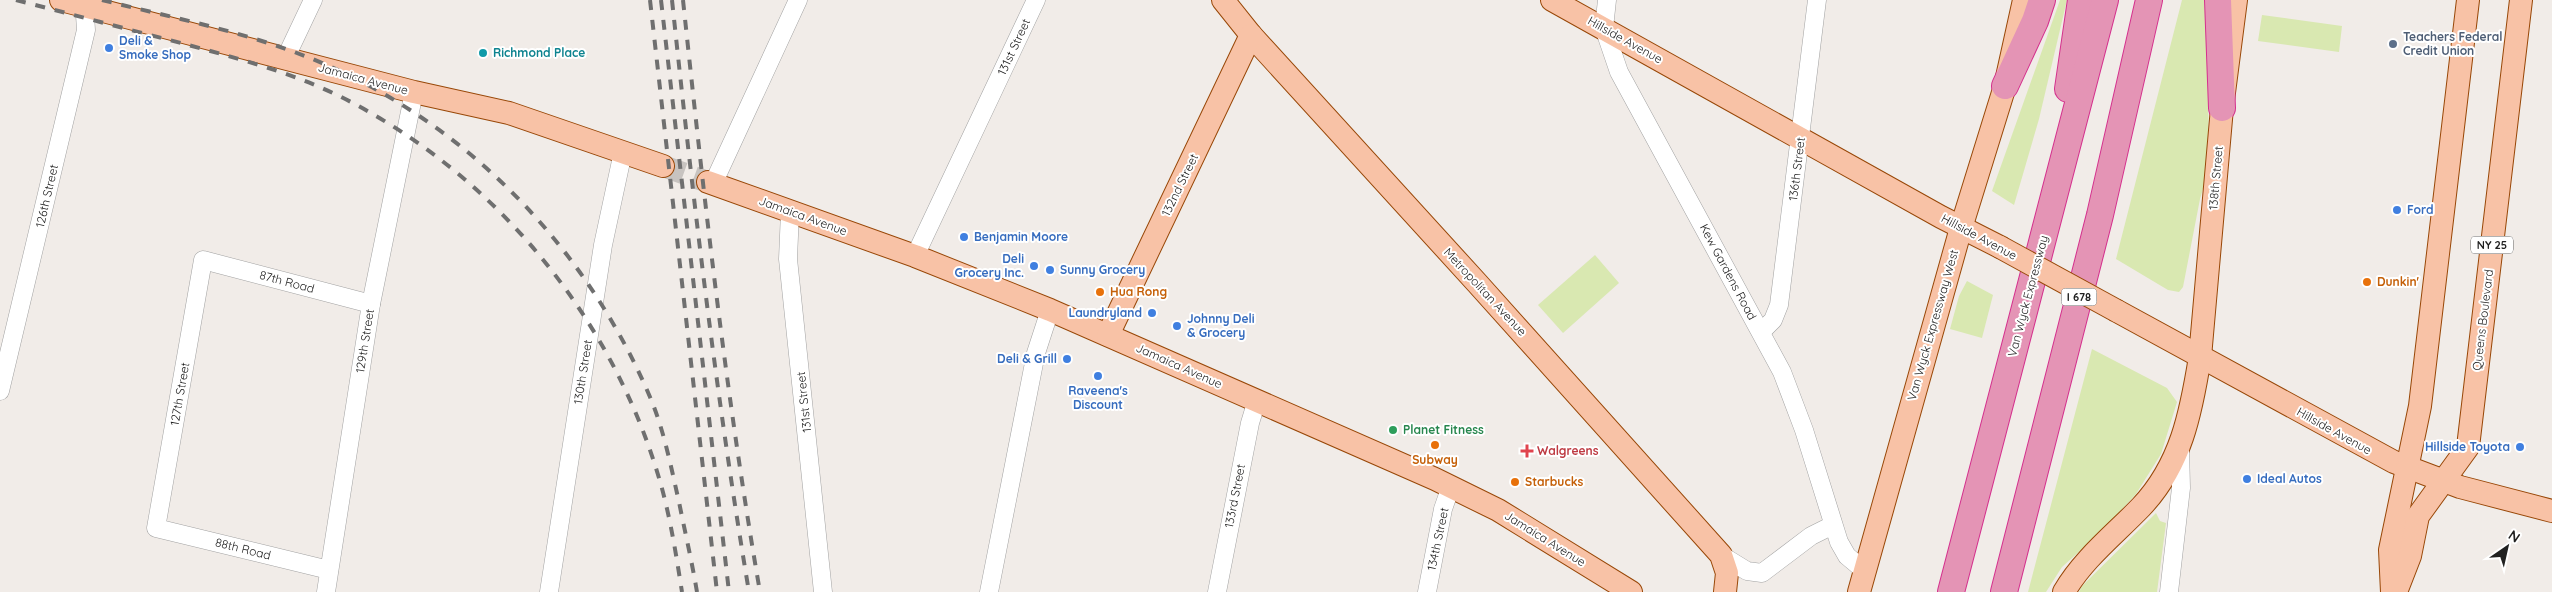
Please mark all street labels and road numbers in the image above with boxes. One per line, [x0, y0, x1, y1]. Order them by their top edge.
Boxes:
street label: Hillside Avenue [1585, 13, 1665, 66]
street label: 131st Street [994, 16, 1033, 78]
street label: Jamaica Avenue [316, 59, 410, 98]
street label: 136th Street [1785, 136, 1808, 202]
street label: 138th Street [2205, 145, 2226, 211]
street label: 132nd Street [1158, 151, 1201, 218]
street label: 126th Street [32, 163, 61, 229]
street label: Jamaica Avenue [757, 193, 850, 239]
street label: Hillside Avenue [1939, 210, 2020, 263]
street label: Kew Gardens Road [1697, 221, 1760, 322]
street label: Van Wyck Expressway [2004, 234, 2051, 358]
road number: NY 25 [2471, 236, 2513, 254]
street label: Metropolitan Avenue [1441, 245, 1530, 339]
street label: Van Wyck Expressway West [1904, 248, 1961, 402]
street label: 87th Road [258, 267, 316, 296]
street label: Queens Boulevard [2469, 268, 2496, 371]
road number: I 678 [2062, 288, 2096, 306]
street label: 129th Street [352, 308, 377, 374]
street label: 130th Street [570, 339, 595, 405]
street label: Jamaica Avenue [1134, 340, 1225, 391]
street label: 127th Street [167, 361, 192, 427]
street label: 131st Street [793, 371, 814, 433]
street label: Hillside Avenue [2294, 404, 2374, 457]
street label: 133rd Street [1221, 463, 1248, 529]
street label: 134th Street [1424, 506, 1452, 572]
street label: Jamaica Avenue [1502, 508, 1589, 570]
street label: 88th Road [214, 534, 273, 563]

